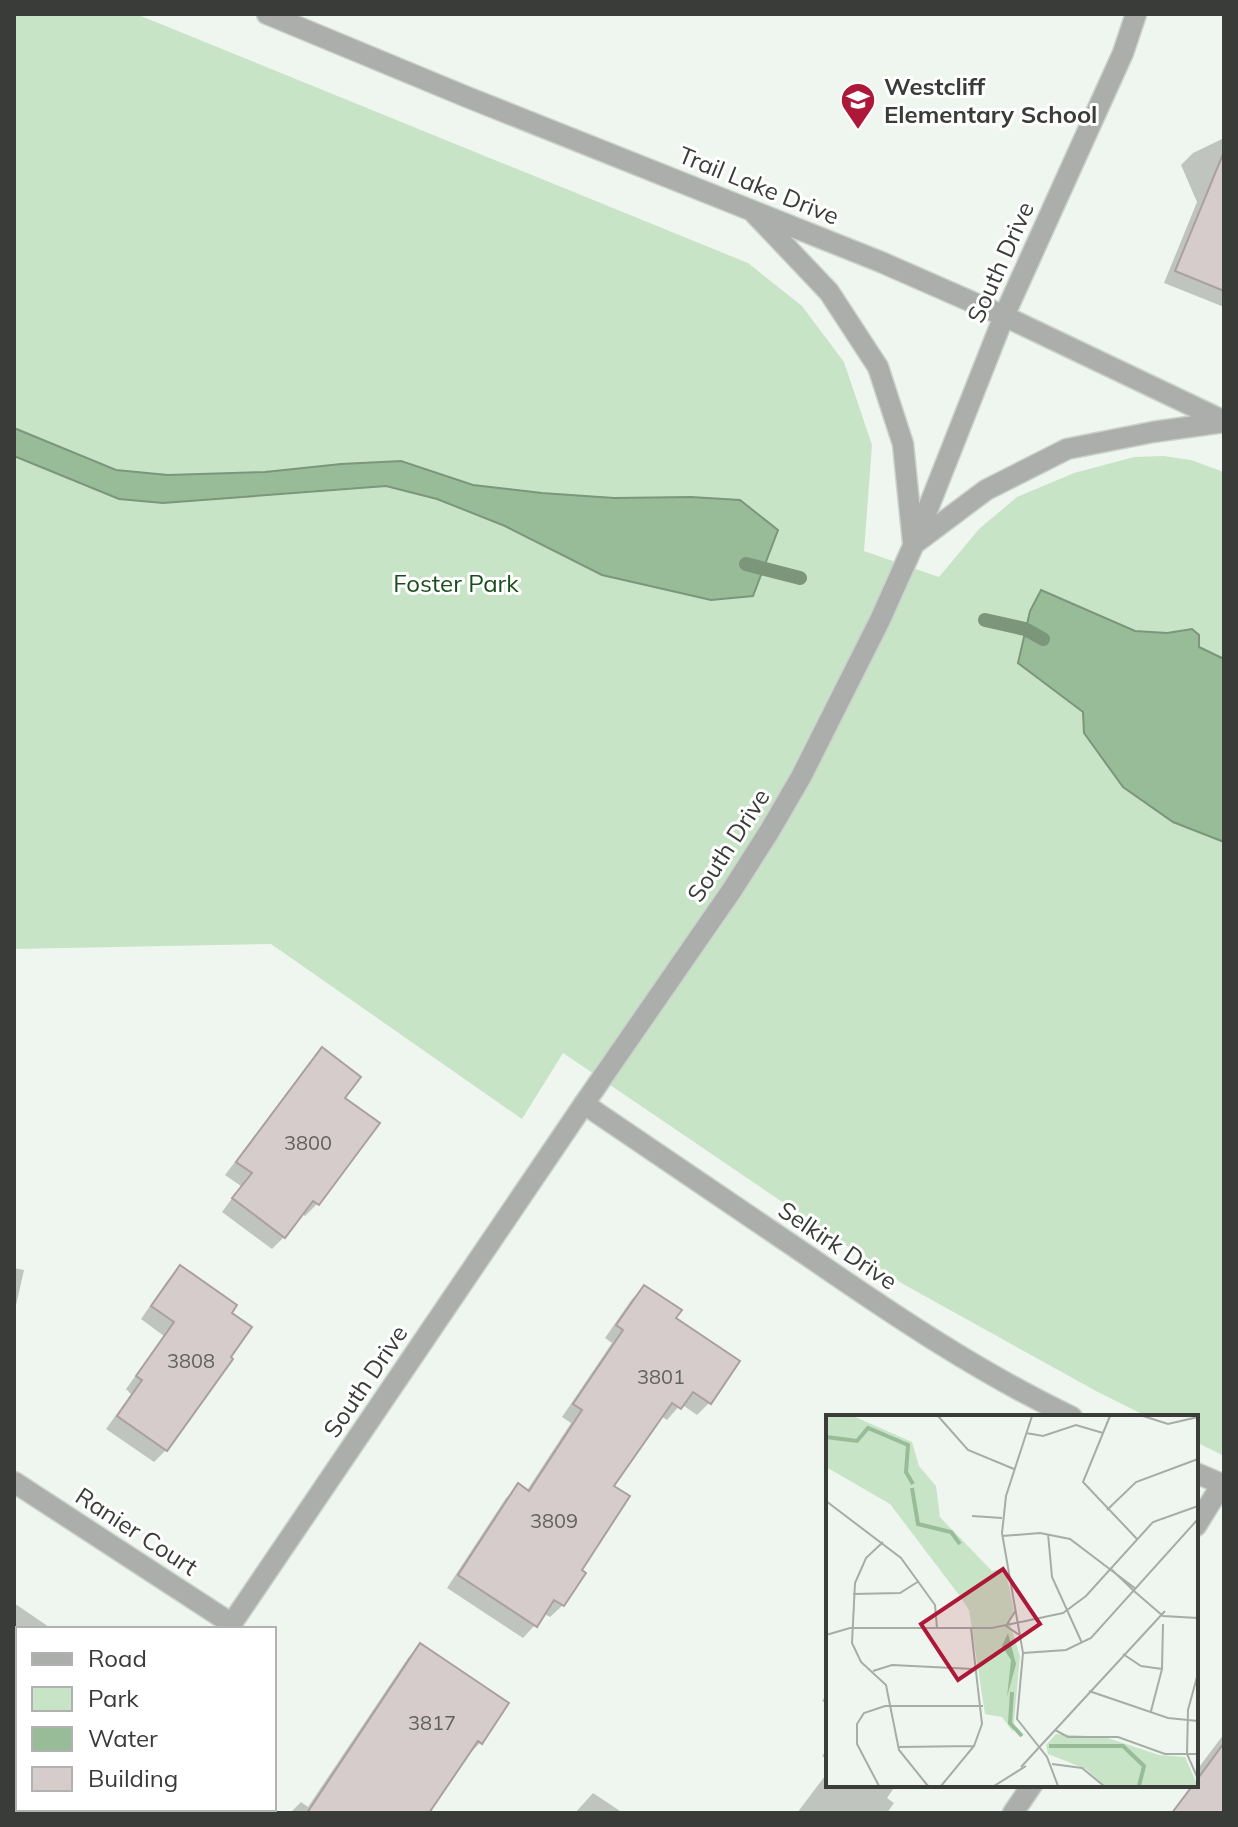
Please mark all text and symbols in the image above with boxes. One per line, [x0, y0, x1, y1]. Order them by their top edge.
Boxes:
place label: Westcliff Elementary School [884, 71, 1097, 129]
school or university icon: Westcliff Elementary School [839, 81, 877, 131]
street label: Trail Lake Drive [674, 139, 844, 231]
street label: South Drive [960, 197, 1040, 327]
park label: Foster Park [393, 568, 519, 598]
street label: South Drive [680, 783, 776, 907]
house number: 3800 [284, 1130, 332, 1155]
street label: Selkirk Drive [773, 1194, 903, 1296]
street label: South Drive [316, 1319, 414, 1443]
house number: 3808 [167, 1348, 215, 1373]
house number: 3801 [637, 1364, 685, 1389]
inset map [826, 1415, 1198, 1787]
street label: Ranier Court [70, 1480, 204, 1582]
house number: 3809 [530, 1508, 578, 1533]
legend [16, 1627, 276, 1811]
text: Road [88, 1643, 147, 1673]
text: Park [88, 1683, 139, 1713]
house number: 3817 [408, 1710, 456, 1735]
text: Water [88, 1723, 158, 1753]
text: Building [88, 1763, 178, 1793]

